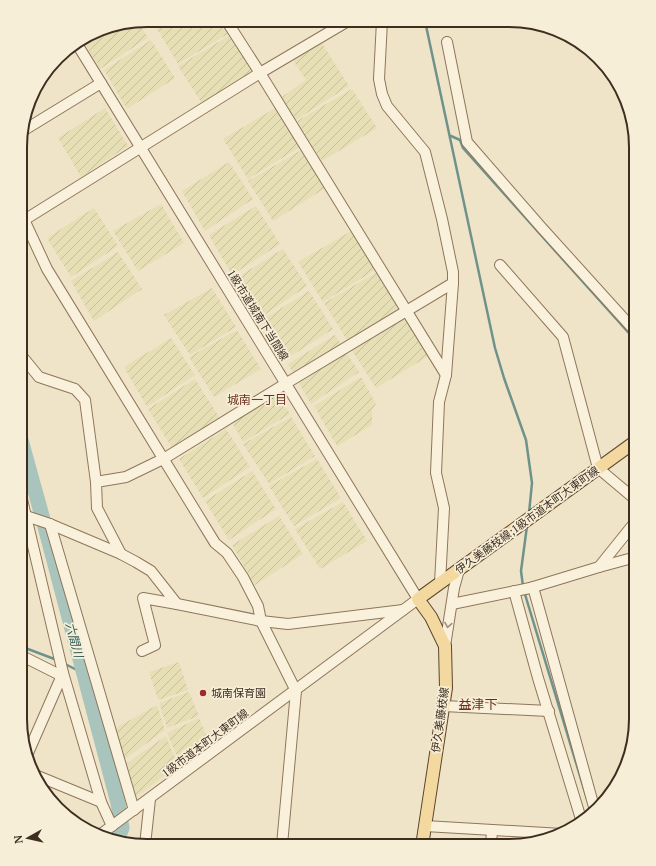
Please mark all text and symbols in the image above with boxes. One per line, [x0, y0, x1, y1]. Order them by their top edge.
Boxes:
street label: 1級市道城南下当間線 [224, 267, 292, 363]
district label: 城南一丁目 [227, 392, 287, 407]
street label: 伊久美藤枝線;1級市道本町大東町線 [452, 463, 602, 577]
water label: 六間川 [63, 621, 87, 661]
one-way arrow [444, 622, 453, 628]
place label: 城南保育園 [211, 686, 266, 700]
street label: 伊久美藤枝線 [428, 686, 452, 754]
marker: 城南保育園 [198, 688, 208, 698]
district label: 益津下 [458, 695, 498, 713]
street label: 1級市道本町大東町線 [159, 706, 251, 780]
north arrow [8, 818, 48, 858]
text: N [10, 834, 26, 844]

